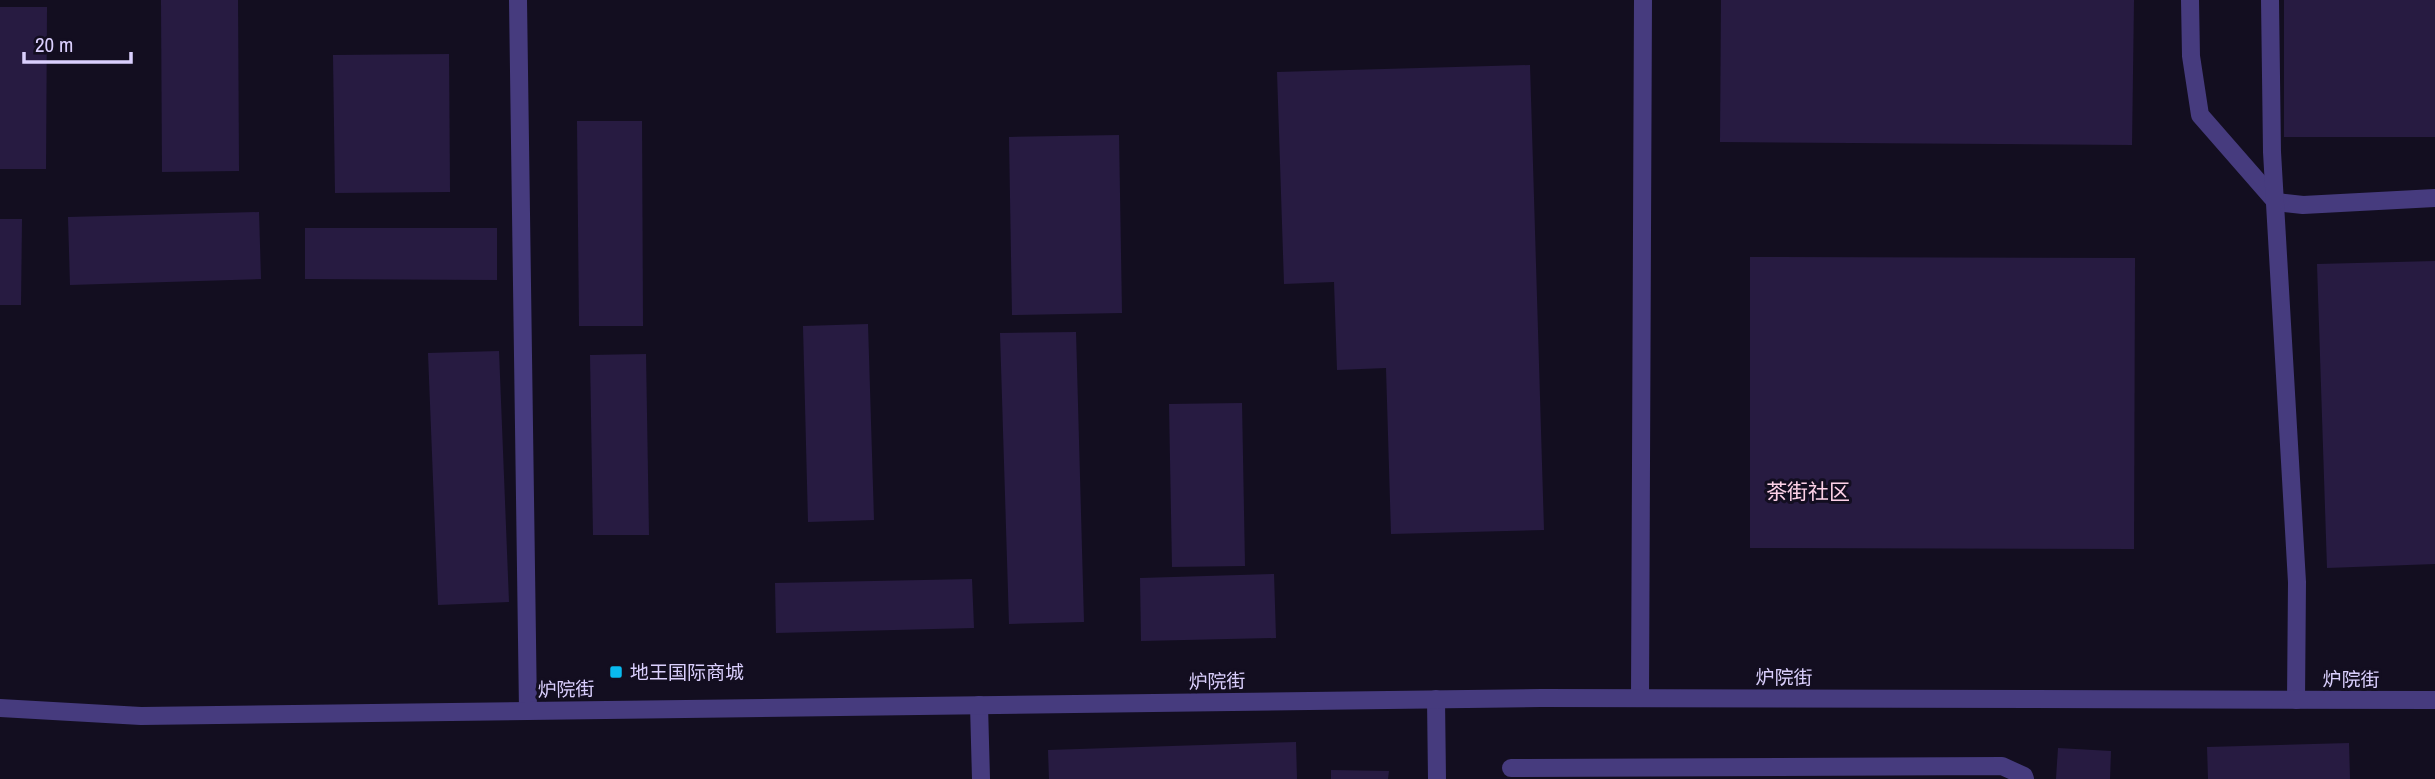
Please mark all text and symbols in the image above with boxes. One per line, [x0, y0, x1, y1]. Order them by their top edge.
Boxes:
scale bar [24, 21, 131, 65]
text: 20 m [35, 30, 73, 59]
district label: 茶街社区 [1766, 477, 1850, 506]
place label: 地王国际商城 [630, 659, 744, 685]
marker: 地王国际商城 [608, 664, 624, 680]
street label: 炉院街 [1755, 664, 1813, 690]
street label: 炉院街 [2322, 666, 2380, 692]
street label: 炉院街 [1188, 668, 1246, 694]
street label: 炉院街 [537, 676, 595, 702]

